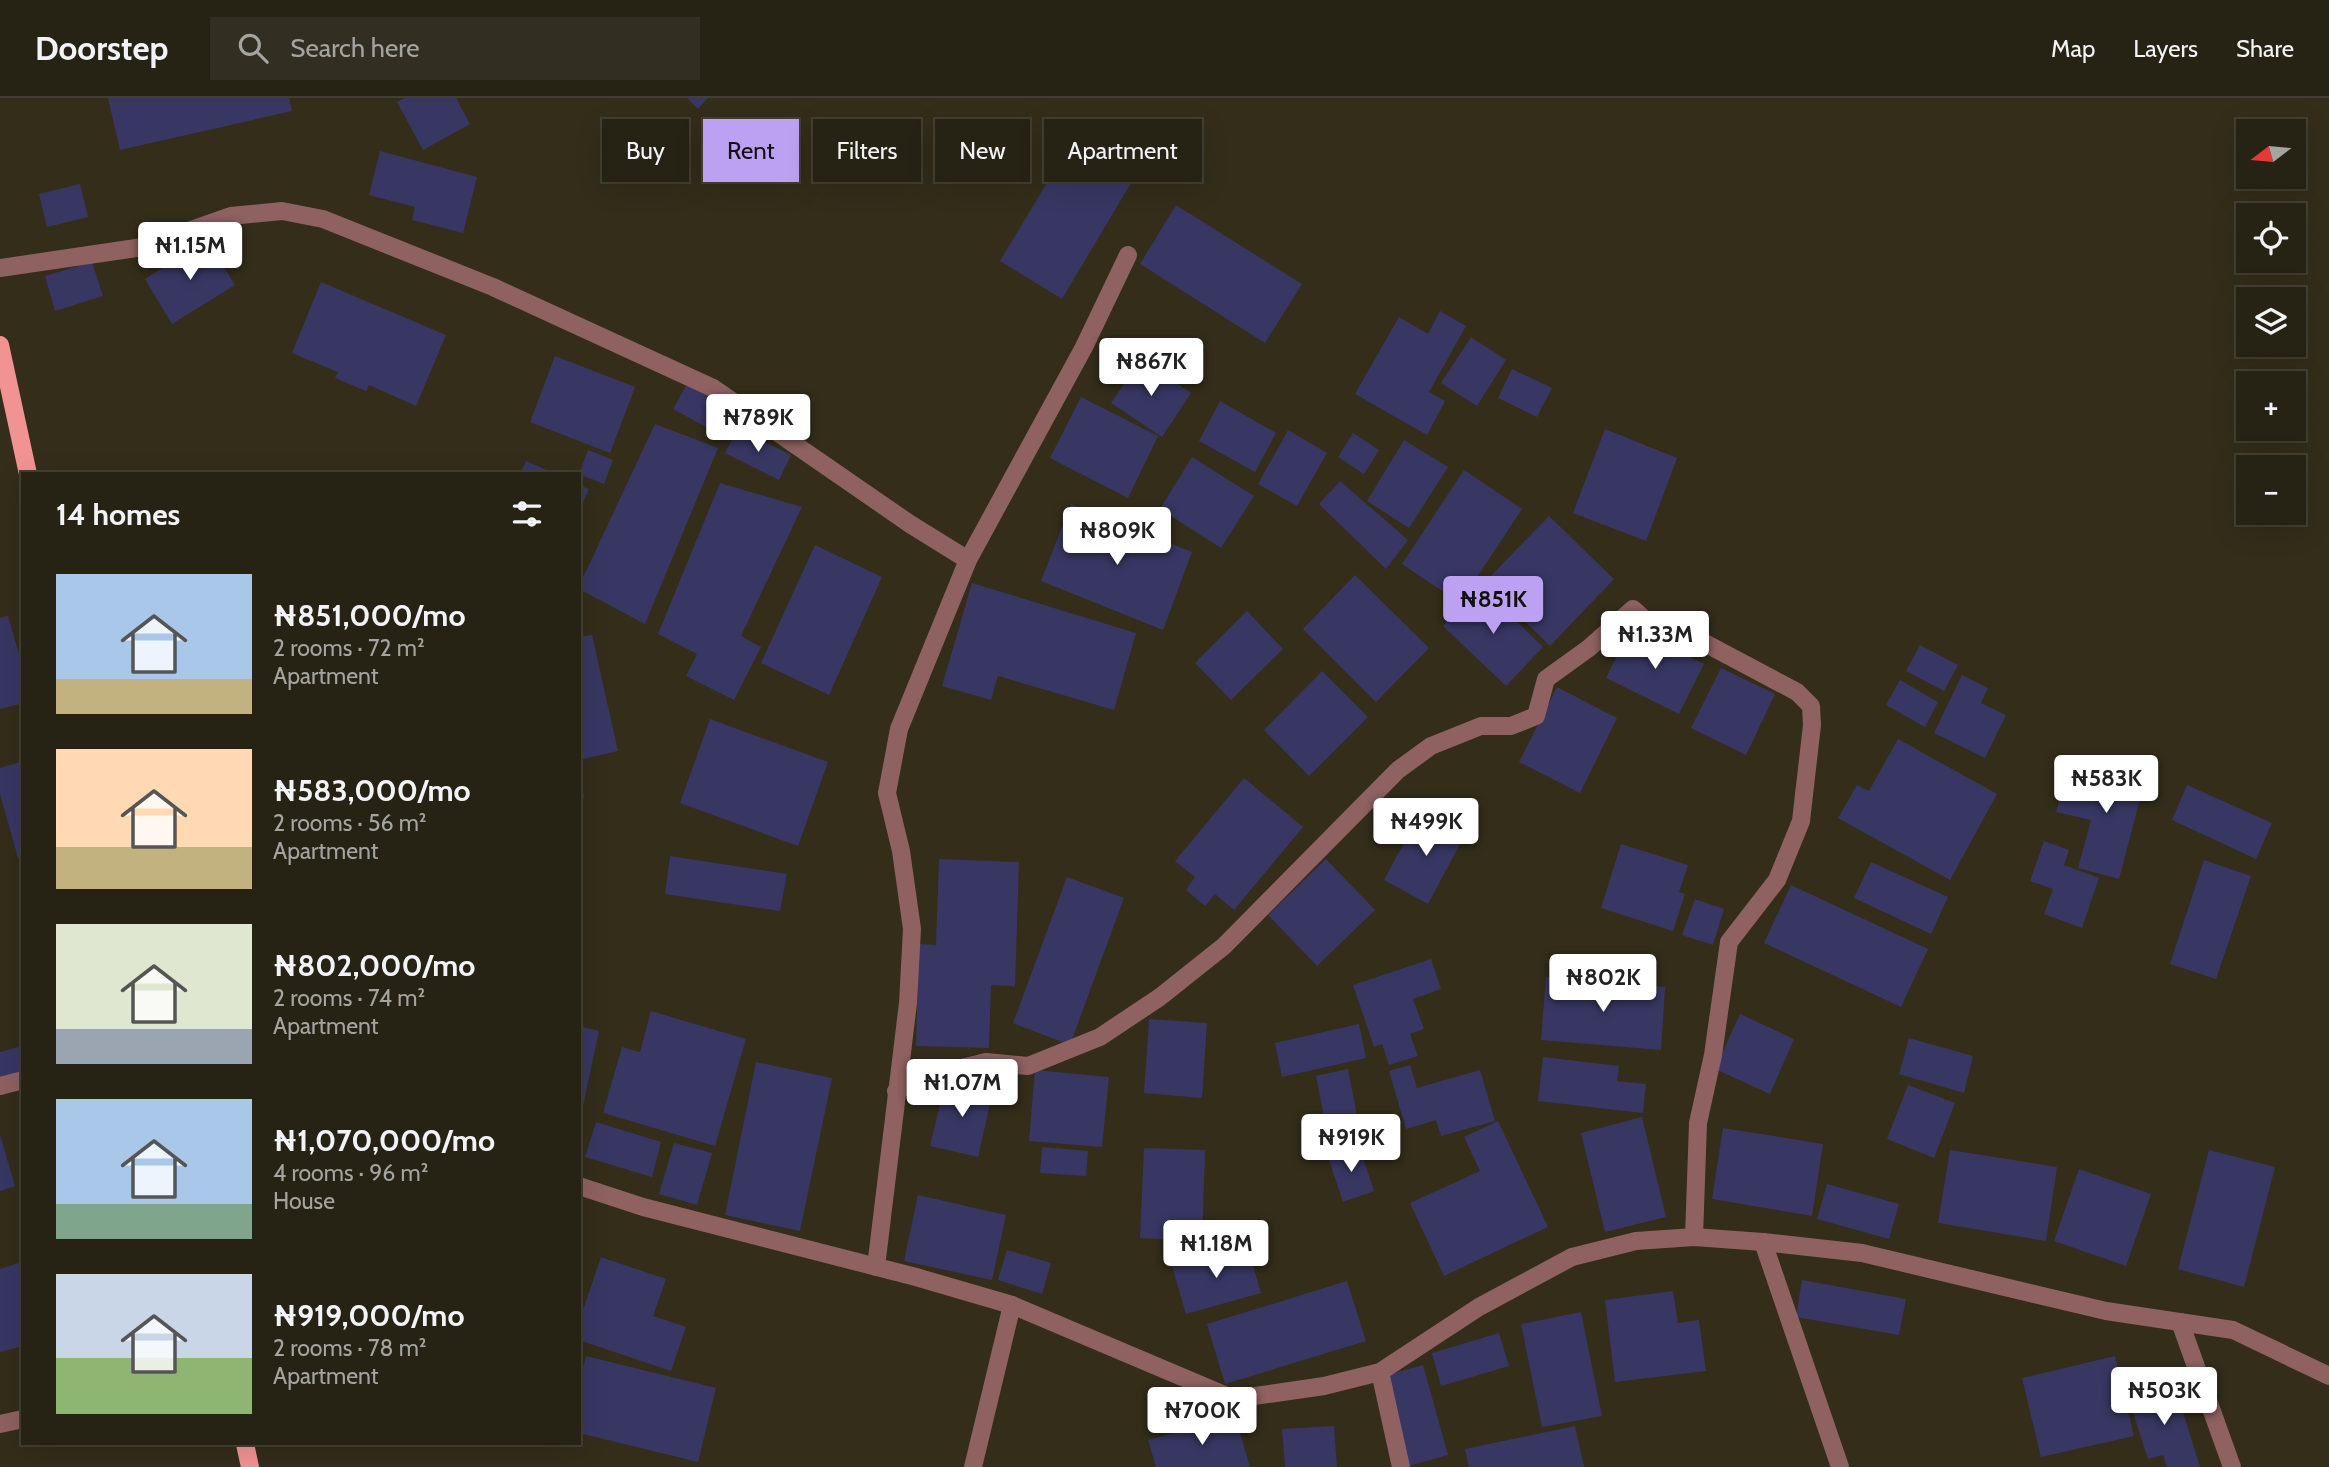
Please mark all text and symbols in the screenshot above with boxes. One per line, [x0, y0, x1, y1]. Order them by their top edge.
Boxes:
search box [210, 17, 700, 80]
text: Doorstep [35, 28, 168, 68]
icon: search [234, 29, 272, 67]
text: Search here [290, 32, 419, 64]
text: Map [2051, 34, 2095, 63]
text: Layers [2133, 34, 2198, 63]
text: Share [2236, 34, 2294, 63]
chip: Buy [602, 119, 689, 182]
chip: Rent [703, 119, 799, 182]
chip: Filters [813, 119, 921, 182]
chip: New [935, 119, 1030, 182]
chip: Apartment [1044, 119, 1202, 182]
north arrow [2236, 119, 2306, 189]
map controls [2236, 119, 2306, 525]
button: locate [2236, 203, 2306, 273]
pin: ₦1.15M [133, 222, 247, 282]
text: ₦1.15M [154, 231, 226, 259]
button: layers [2236, 287, 2306, 357]
pin: ₦867K [1102, 338, 1200, 398]
text: ₦867K [1115, 347, 1187, 375]
button: + [2236, 371, 2306, 441]
pin: ₦789K [709, 394, 807, 454]
text: ₦789K [722, 403, 794, 431]
button: − [2236, 455, 2306, 525]
icon: filters [508, 495, 546, 533]
text: 14 homes [56, 496, 180, 533]
pin: ₦809K [1068, 508, 1166, 567]
text: ₦809K [1079, 516, 1155, 544]
pin: ₦851K [1444, 576, 1542, 636]
text: ₦851K [1459, 585, 1527, 613]
text: ₦851,000/mo [273, 597, 466, 634]
icon: home [112, 602, 196, 686]
pin: ₦1.33M [1598, 612, 1712, 671]
text: ₦1.33M [1617, 620, 1693, 648]
text: 2 rooms · 72 m² [273, 634, 425, 662]
text: Apartment [273, 662, 378, 690]
pin: ₦583K [2057, 756, 2155, 815]
text: ₦583K [2070, 764, 2142, 792]
text: ₦583,000/mo [273, 772, 471, 809]
icon: home [112, 777, 196, 861]
pin: ₦499K [1377, 798, 1475, 858]
text: ₦499K [1389, 807, 1463, 835]
text: 2 rooms · 56 m² [273, 809, 427, 837]
text: Apartment [273, 837, 378, 865]
text: ₦802,000/mo [273, 947, 475, 984]
icon: home [112, 952, 196, 1036]
pin: ₦802K [1554, 954, 1652, 1014]
text: ₦802K [1565, 963, 1641, 991]
text: 2 rooms · 74 m² [273, 984, 425, 1012]
text: Apartment [273, 1012, 378, 1040]
pin: ₦1.07M [905, 1060, 1019, 1119]
text: ₦1.07M [923, 1068, 1001, 1096]
pin: ₦919K [1302, 1114, 1400, 1174]
text: ₦1,070,000/mo [273, 1122, 495, 1159]
text: ₦919K [1317, 1123, 1385, 1151]
icon: home [112, 1127, 196, 1211]
text: 4 rooms · 96 m² [273, 1159, 428, 1187]
text: House [273, 1187, 335, 1215]
pin: ₦1.18M [1159, 1220, 1273, 1280]
text: ₦1.18M [1179, 1229, 1253, 1257]
text: ₦919,000/mo [273, 1297, 465, 1334]
icon: home [112, 1302, 196, 1386]
text: 2 rooms · 78 m² [273, 1334, 427, 1362]
text: Apartment [273, 1362, 378, 1390]
pin: ₦503K [2115, 1368, 2213, 1427]
text: ₦503K [2127, 1376, 2201, 1404]
pin: ₦700K [1153, 1388, 1251, 1447]
text: ₦700K [1164, 1396, 1240, 1424]

